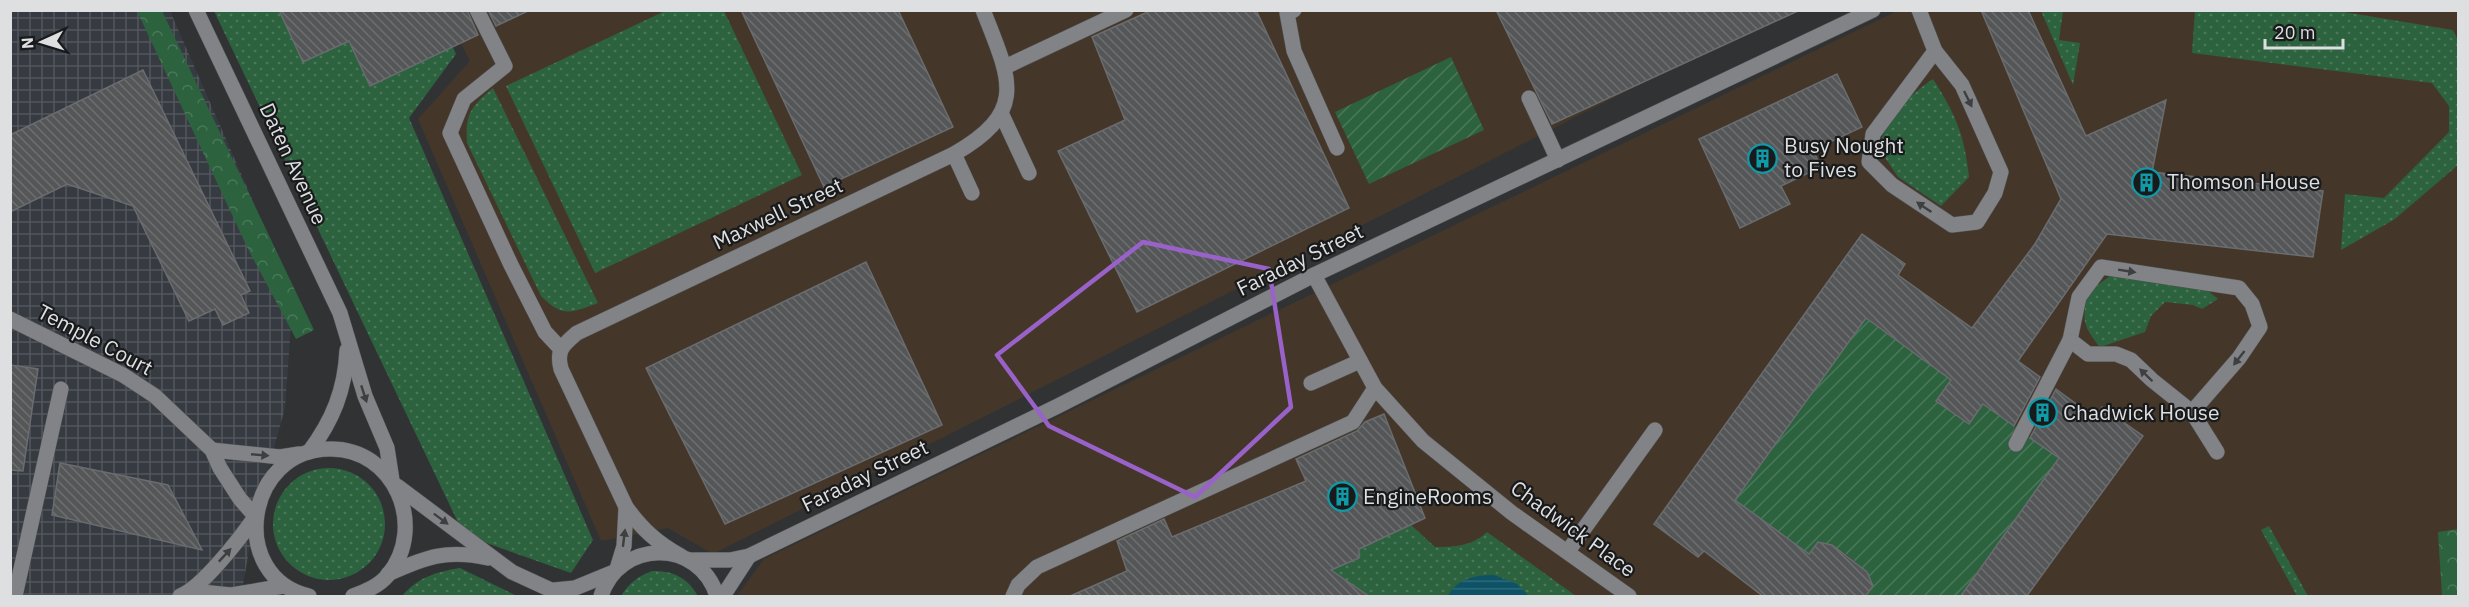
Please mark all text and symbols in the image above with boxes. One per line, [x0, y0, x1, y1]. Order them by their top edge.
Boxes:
north arrow [12, 12, 72, 72]
scale bar [2265, 12, 2343, 50]
text: 20 m [2274, 21, 2316, 44]
text: N [17, 37, 37, 50]
one-way arrow [1964, 90, 1973, 107]
street label: Daten Avenue [254, 98, 334, 229]
place label: Busy Nought to Fives [1784, 131, 1904, 183]
building icon: Busy Nought to Fives [1747, 142, 1779, 174]
building icon: Thomson House [2130, 166, 2162, 198]
place label: Thomson House [2167, 167, 2320, 195]
street label: Maxwell Street [708, 171, 847, 255]
one-way arrow [1916, 202, 1932, 213]
street label: Faraday Street [1232, 216, 1367, 302]
one-way arrow [2118, 267, 2137, 276]
street label: Temple Court [33, 297, 158, 381]
one-way arrow [2233, 350, 2245, 365]
one-way arrow [2139, 368, 2154, 382]
one-way arrow [360, 385, 369, 403]
building icon: Chadwick House [2026, 397, 2058, 429]
place label: Chadwick House [2063, 398, 2220, 426]
street label: Faraday Street [797, 432, 932, 518]
one-way arrow [250, 450, 269, 460]
street label: Chadwick Place [1506, 473, 1642, 583]
building icon: EngineRooms [1326, 481, 1358, 513]
place label: EngineRooms [1363, 482, 1492, 510]
one-way arrow [433, 513, 449, 525]
one-way arrow [620, 529, 629, 548]
one-way arrow [218, 548, 232, 563]

